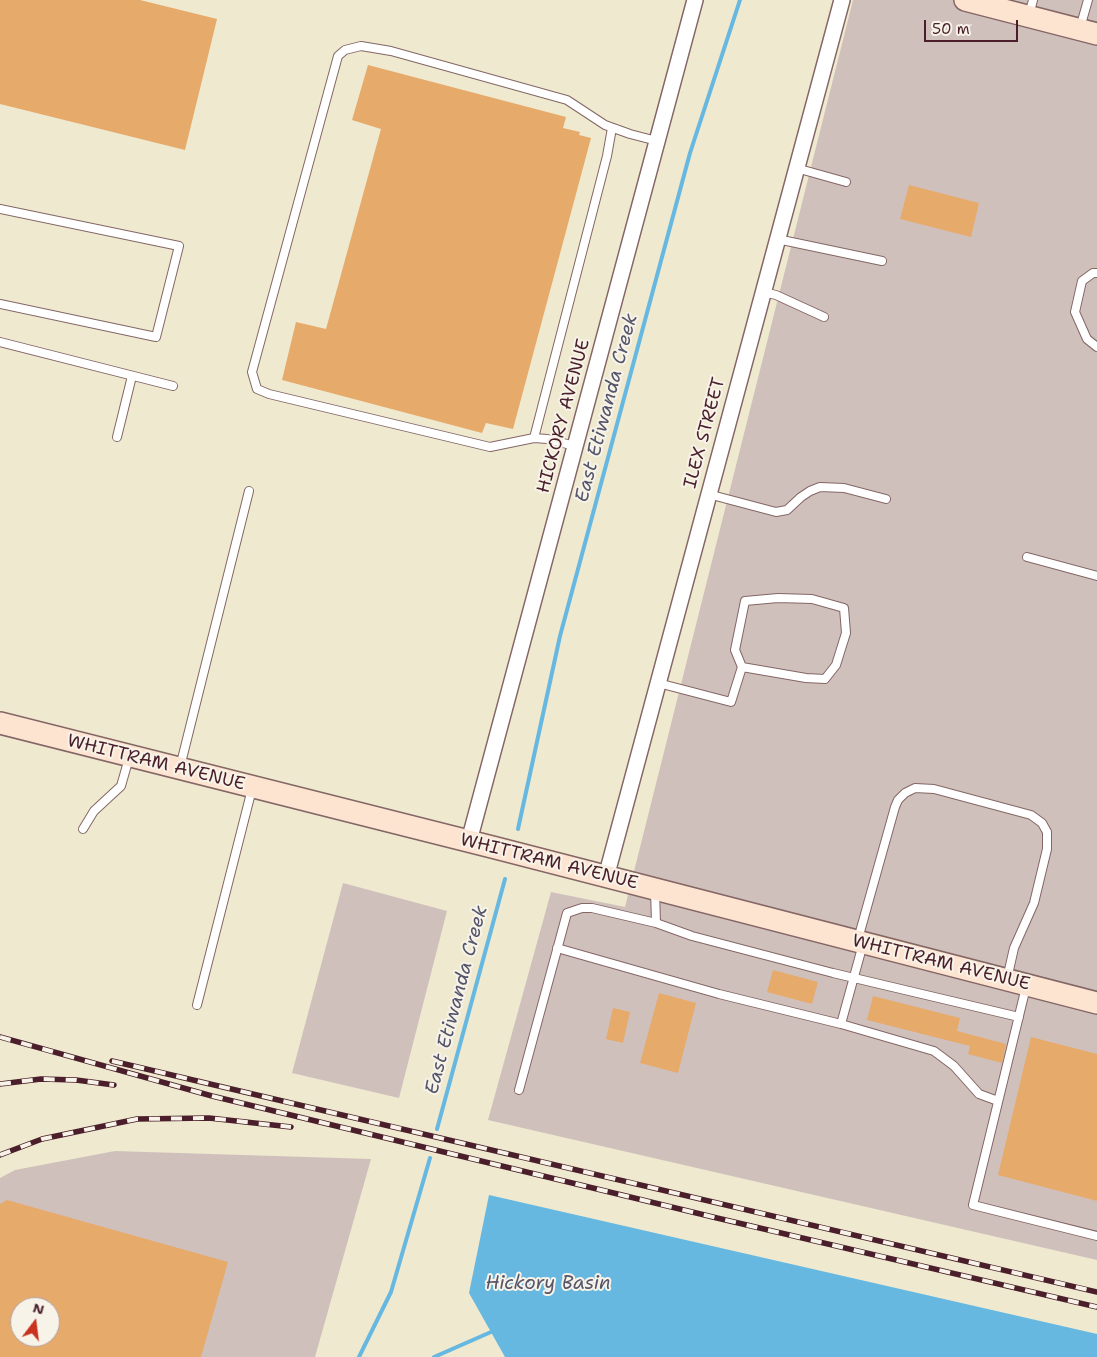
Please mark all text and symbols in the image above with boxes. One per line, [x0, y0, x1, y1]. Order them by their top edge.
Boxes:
scale bar [927, 10, 1021, 42]
text: 50 m [932, 19, 970, 39]
water label: East Etiwanda Creek [571, 311, 643, 505]
street label: HICKORY AVENUE [533, 337, 595, 495]
street label: ILEX STREET [680, 375, 730, 491]
street label: WHITTRAM AVENUE [65, 730, 247, 796]
street label: WHITTRAM AVENUE [458, 829, 640, 895]
water label: East Etiwanda Creek [421, 903, 493, 1097]
street label: WHITTRAM AVENUE [850, 930, 1032, 996]
water label: Hickory Basin [485, 1273, 611, 1295]
north arrow [10, 1297, 60, 1347]
text: N [31, 1298, 46, 1319]

